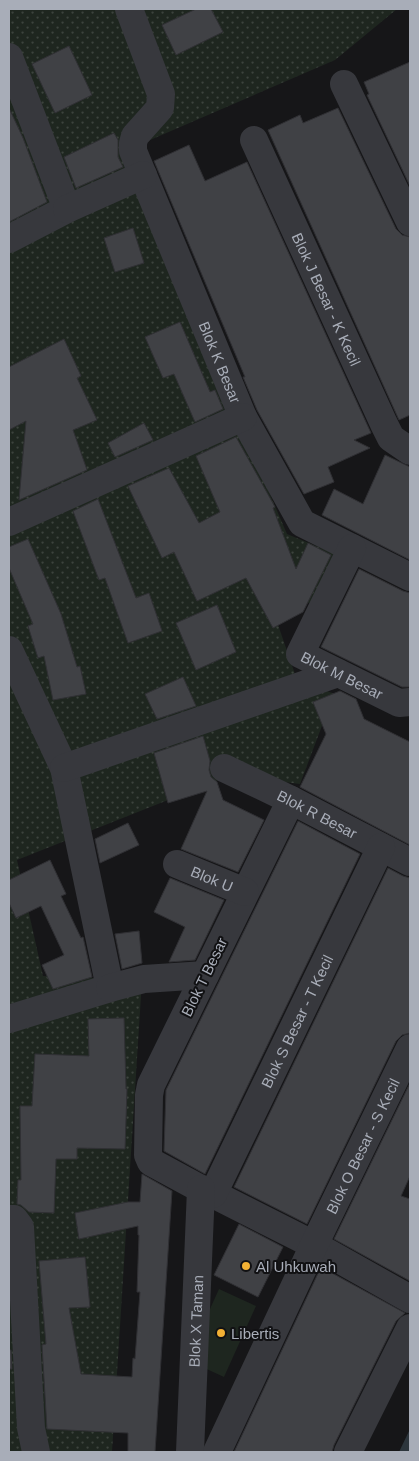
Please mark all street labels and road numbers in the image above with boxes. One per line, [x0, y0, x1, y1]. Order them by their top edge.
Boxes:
street label: Blok J Besar - K Kecil [289, 230, 365, 368]
street label: Blok K Besar [196, 319, 245, 405]
street label: Blok M Besar [298, 647, 386, 702]
street label: Blok R Besar [275, 786, 360, 842]
street label: Blok U [188, 862, 236, 895]
street label: Blok T Besar [178, 935, 230, 1019]
street label: Blok S Besar - T Kecil [257, 952, 336, 1090]
street label: Blok O Besar - S Kecil [322, 1075, 403, 1216]
street label: Blok X Taman [185, 1275, 206, 1368]

